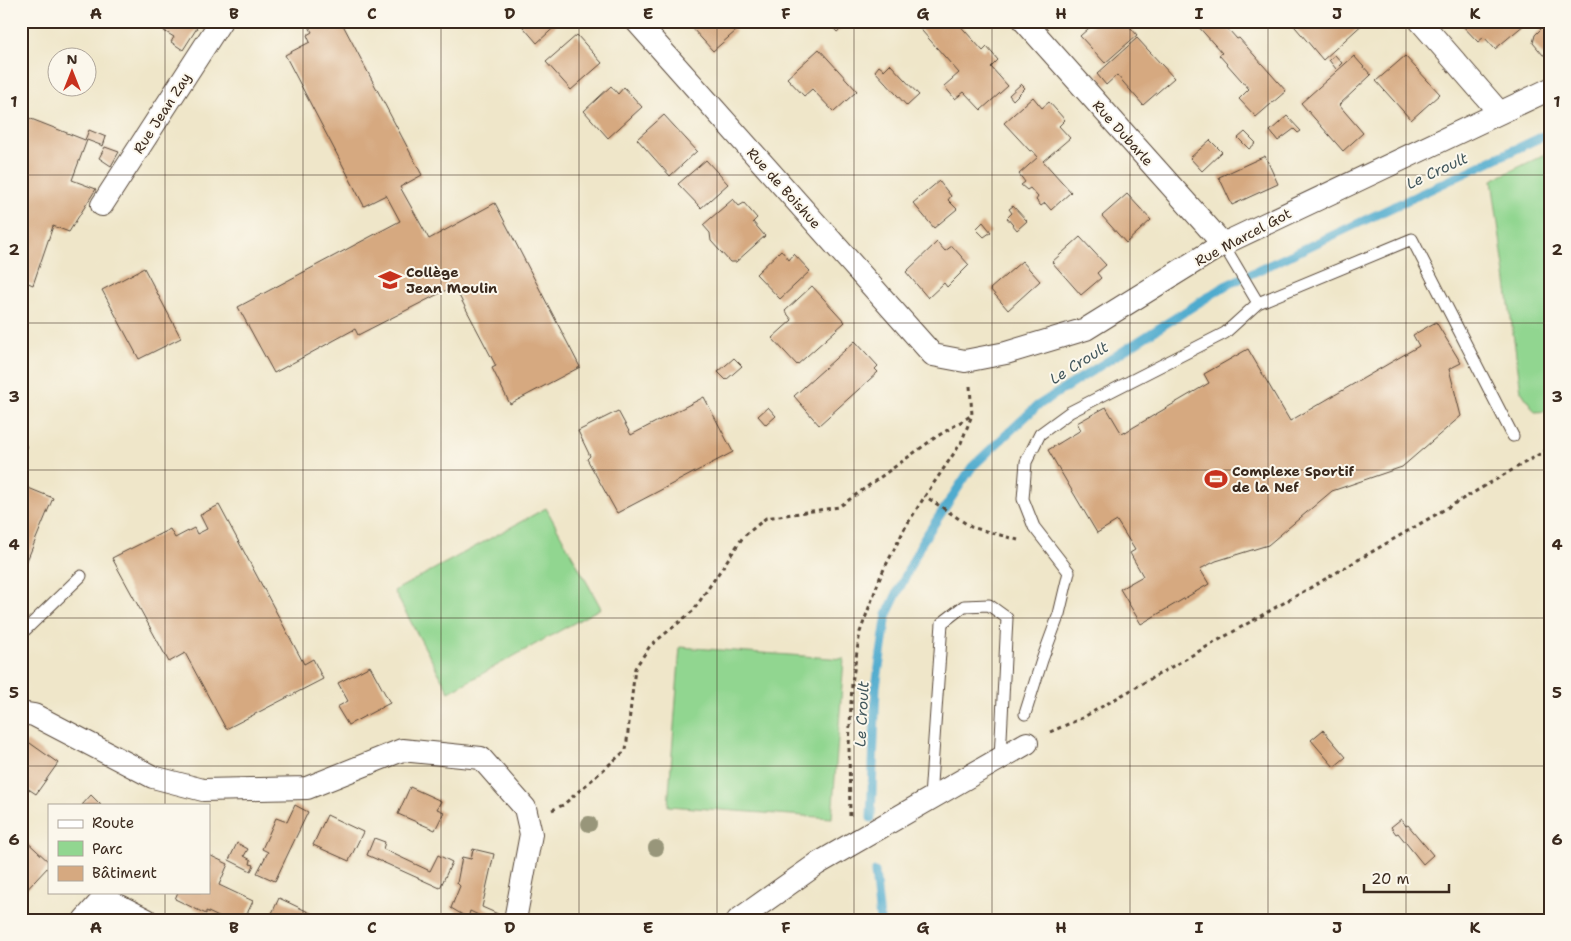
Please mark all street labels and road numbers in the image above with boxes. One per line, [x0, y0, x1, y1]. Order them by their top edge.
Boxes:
street label: Rue Jean Zay [129, 69, 195, 157]
street label: Rue Dubarle [1089, 96, 1157, 170]
street label: Rue de Boishue [743, 144, 825, 232]
street label: Rue Marcel Got [1192, 204, 1294, 270]

